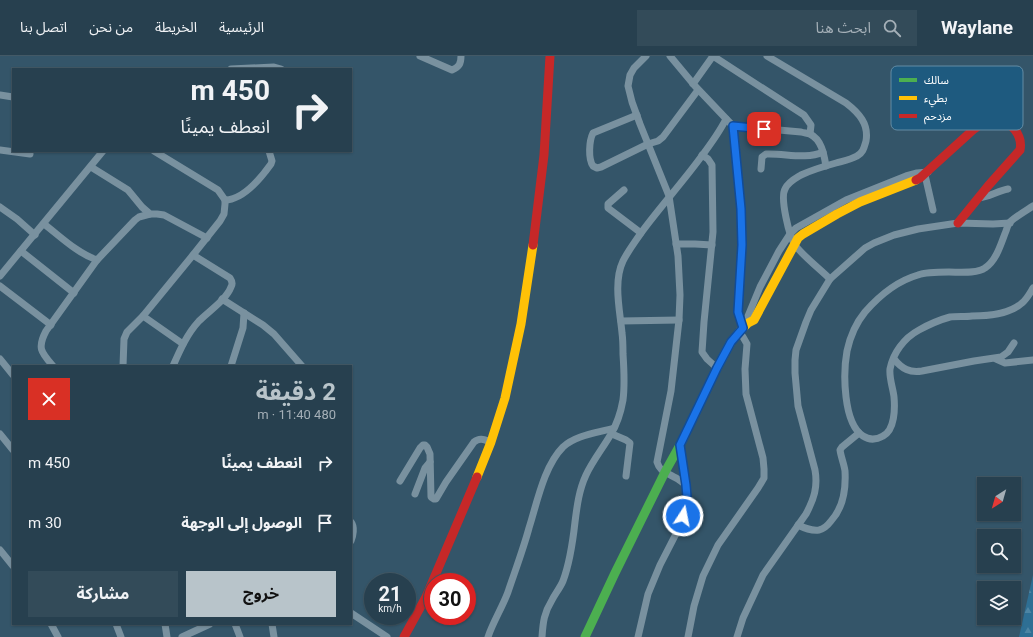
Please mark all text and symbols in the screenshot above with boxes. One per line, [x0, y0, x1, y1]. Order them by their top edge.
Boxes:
search box [637, 10, 917, 46]
text: Waylane [941, 16, 1013, 39]
icon: search [881, 17, 903, 39]
text: اتصل بنا [20, 19, 67, 35]
text: من نحن [89, 19, 133, 35]
text: الخريطة [155, 19, 197, 35]
text: الرئيسية [219, 19, 264, 35]
text: ابحث هنا [816, 19, 871, 37]
legend [891, 66, 1023, 130]
text: 450 m [191, 74, 270, 107]
text: سالك [924, 74, 949, 87]
icon: right [284, 84, 336, 136]
text: بطيء [924, 92, 947, 108]
text: مزدحم [924, 110, 952, 125]
pin [747, 112, 781, 146]
text: انعطف يمينًا [181, 116, 270, 137]
icon: arrive [753, 118, 775, 140]
button: close [28, 378, 70, 420]
text: 2 دقيقة [256, 378, 336, 406]
text: 480 m · 11:40 [257, 407, 336, 422]
icon: right [314, 452, 336, 474]
text: 450 m [28, 454, 70, 472]
text: انعطف يمينًا [222, 454, 302, 472]
north arrow [977, 477, 1021, 521]
map controls [977, 477, 1021, 625]
position arrow [662, 495, 704, 537]
icon: arrive [314, 512, 336, 534]
text: 30 m [28, 514, 62, 532]
text: الوصول إلى الوجهة [181, 514, 302, 532]
button: search [977, 529, 1021, 573]
button: مشاركة [28, 571, 178, 617]
button: خروج [186, 571, 336, 617]
speed limit sign: 30 [424, 573, 476, 625]
button: layers [977, 581, 1021, 625]
text: 21 [379, 582, 401, 606]
text: km/h [378, 603, 402, 614]

